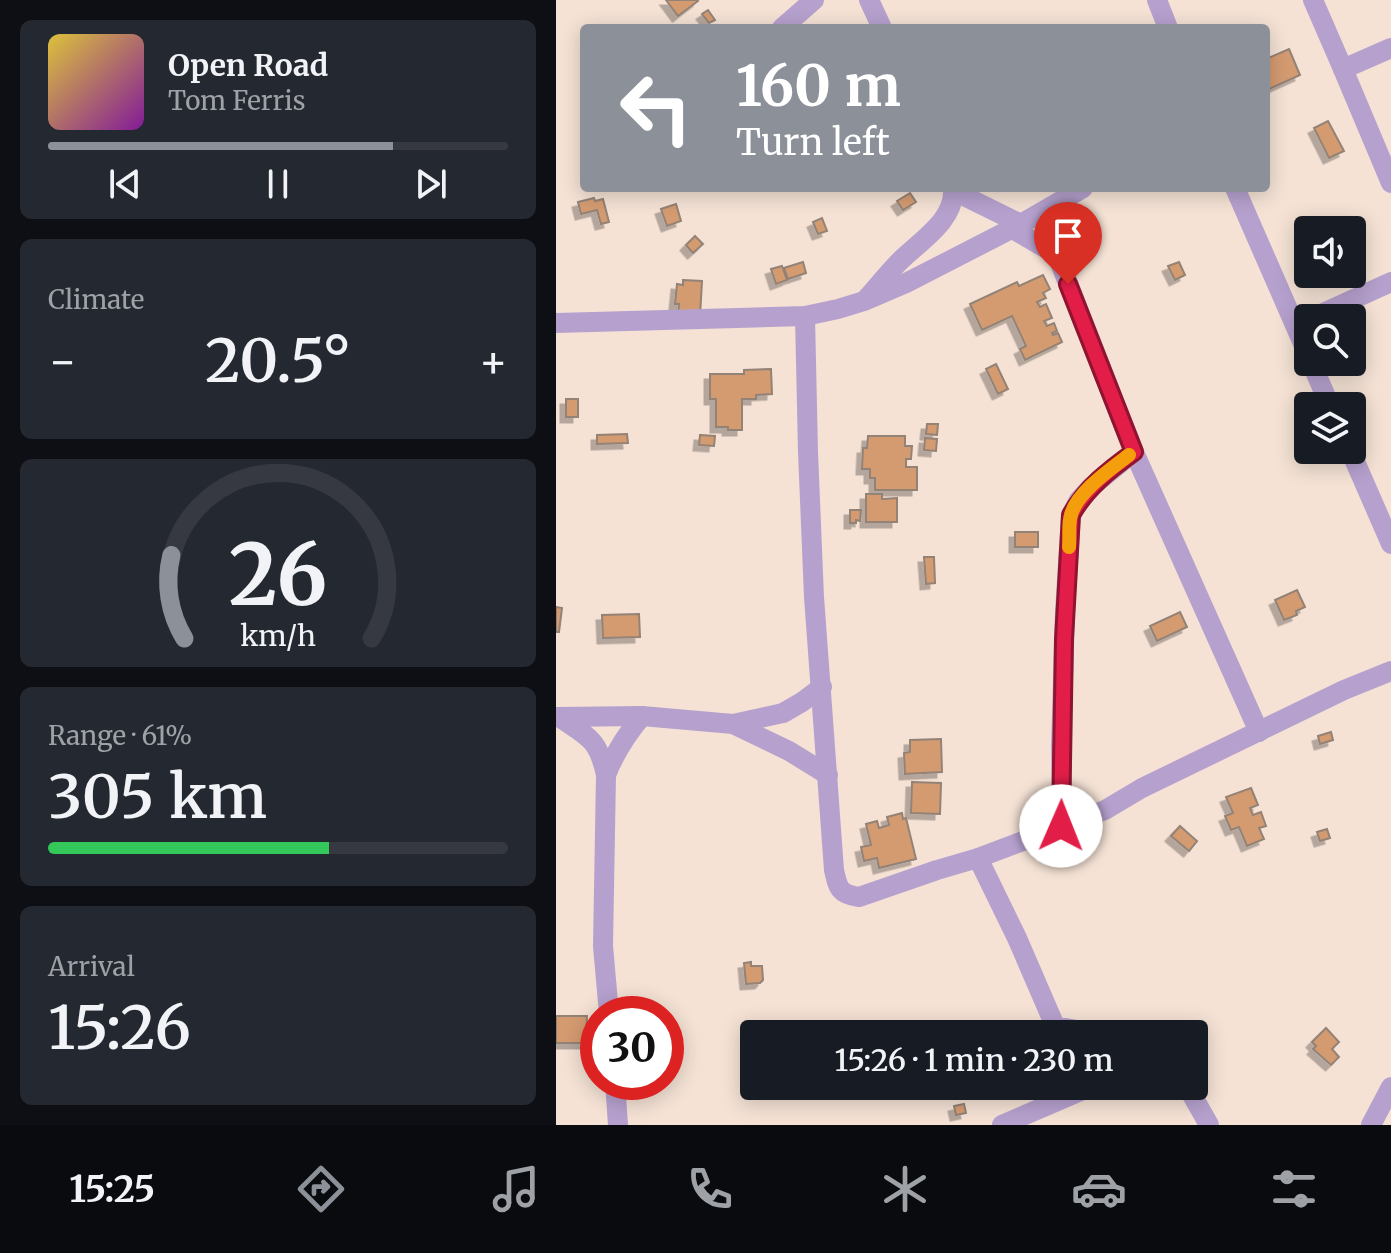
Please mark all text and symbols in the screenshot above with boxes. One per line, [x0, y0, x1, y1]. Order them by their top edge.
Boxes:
text: Open Road [168, 46, 328, 84]
text: 160 m [736, 51, 901, 121]
icon: left [604, 56, 708, 160]
text: Tom Ferris [168, 84, 306, 117]
text: Turn left [736, 120, 890, 165]
icon: previous [103, 162, 147, 206]
icon: pause [256, 162, 300, 206]
icon: next [409, 162, 453, 206]
pin [1034, 202, 1102, 284]
icon: arrive [1046, 214, 1090, 258]
map controls [1294, 216, 1366, 464]
button: sound [1294, 216, 1366, 288]
text: Climate [48, 283, 144, 316]
button: search [1294, 304, 1366, 376]
text: 20.5° [205, 323, 351, 398]
text: − [48, 334, 77, 389]
text: + [479, 334, 508, 389]
button: layers [1294, 392, 1366, 464]
text: 26 [229, 522, 327, 627]
text: km/h [240, 618, 316, 654]
text: Range · 61% [48, 719, 192, 752]
text: 305 km [48, 759, 267, 834]
position arrow [1019, 784, 1103, 868]
text: Arrival [48, 950, 135, 983]
text: 15:26 [48, 990, 191, 1065]
speed limit sign: 30 [580, 996, 684, 1100]
text: 15:26 · 1 min · 230 m [835, 1041, 1113, 1079]
icon: directions [293, 1161, 349, 1217]
icon: music [488, 1161, 544, 1217]
icon: phone [682, 1161, 738, 1217]
icon: climate [877, 1161, 933, 1217]
icon: car [1071, 1161, 1127, 1217]
icon: filters [1266, 1161, 1322, 1217]
text: 15:25 [69, 1167, 155, 1212]

